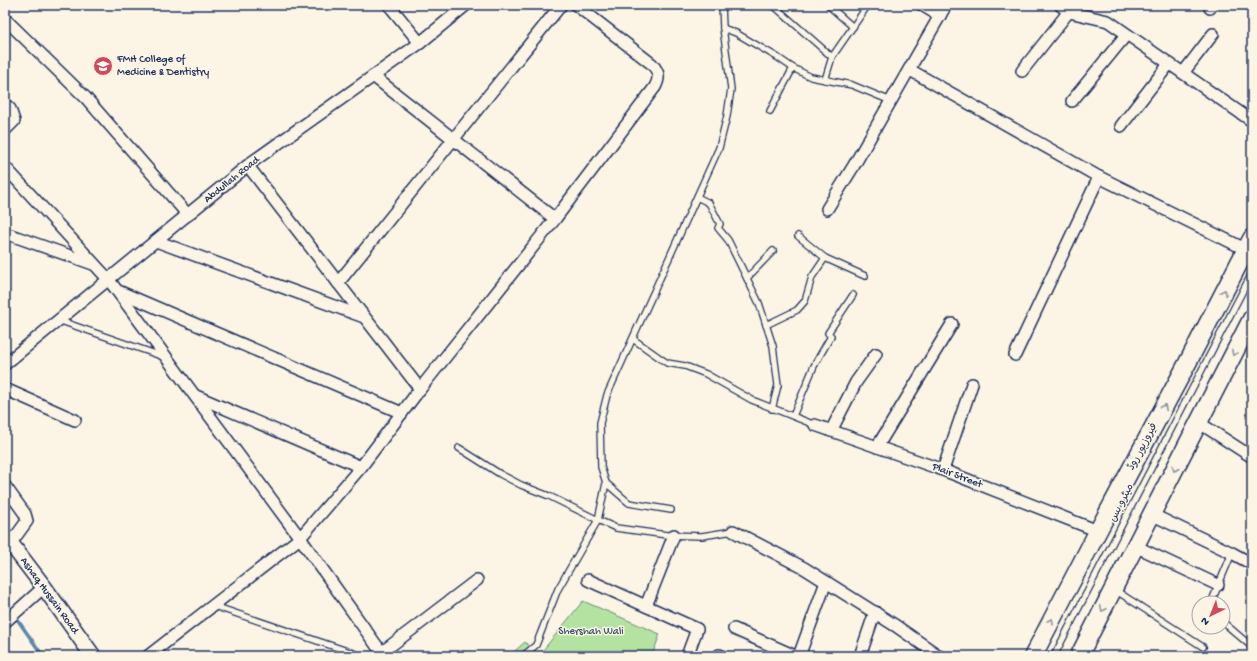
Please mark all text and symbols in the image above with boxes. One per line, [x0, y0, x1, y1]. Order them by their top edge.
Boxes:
place label: FMH College of Medicine & Dentistry [116, 53, 210, 79]
school or university icon: FMH College of Medicine & Dentistry [92, 55, 114, 77]
street label: Abdullah Road [202, 153, 263, 206]
one-way arrow [1219, 289, 1227, 296]
one-way arrow [1231, 349, 1239, 356]
one-way arrow [1159, 404, 1167, 411]
street label: فیروزپور روڈ [1125, 421, 1160, 473]
street label: Plair Street [929, 461, 985, 492]
one-way arrow [1172, 464, 1180, 472]
street label: میٹرو بس [1107, 482, 1137, 524]
street label: Ashaq Hussain Road [17, 555, 82, 638]
north arrow [1191, 595, 1231, 635]
one-way arrow [1100, 605, 1107, 612]
text: N [1199, 614, 1212, 628]
one-way arrow [1046, 618, 1054, 626]
park label: Shershah Wali [558, 626, 624, 638]

